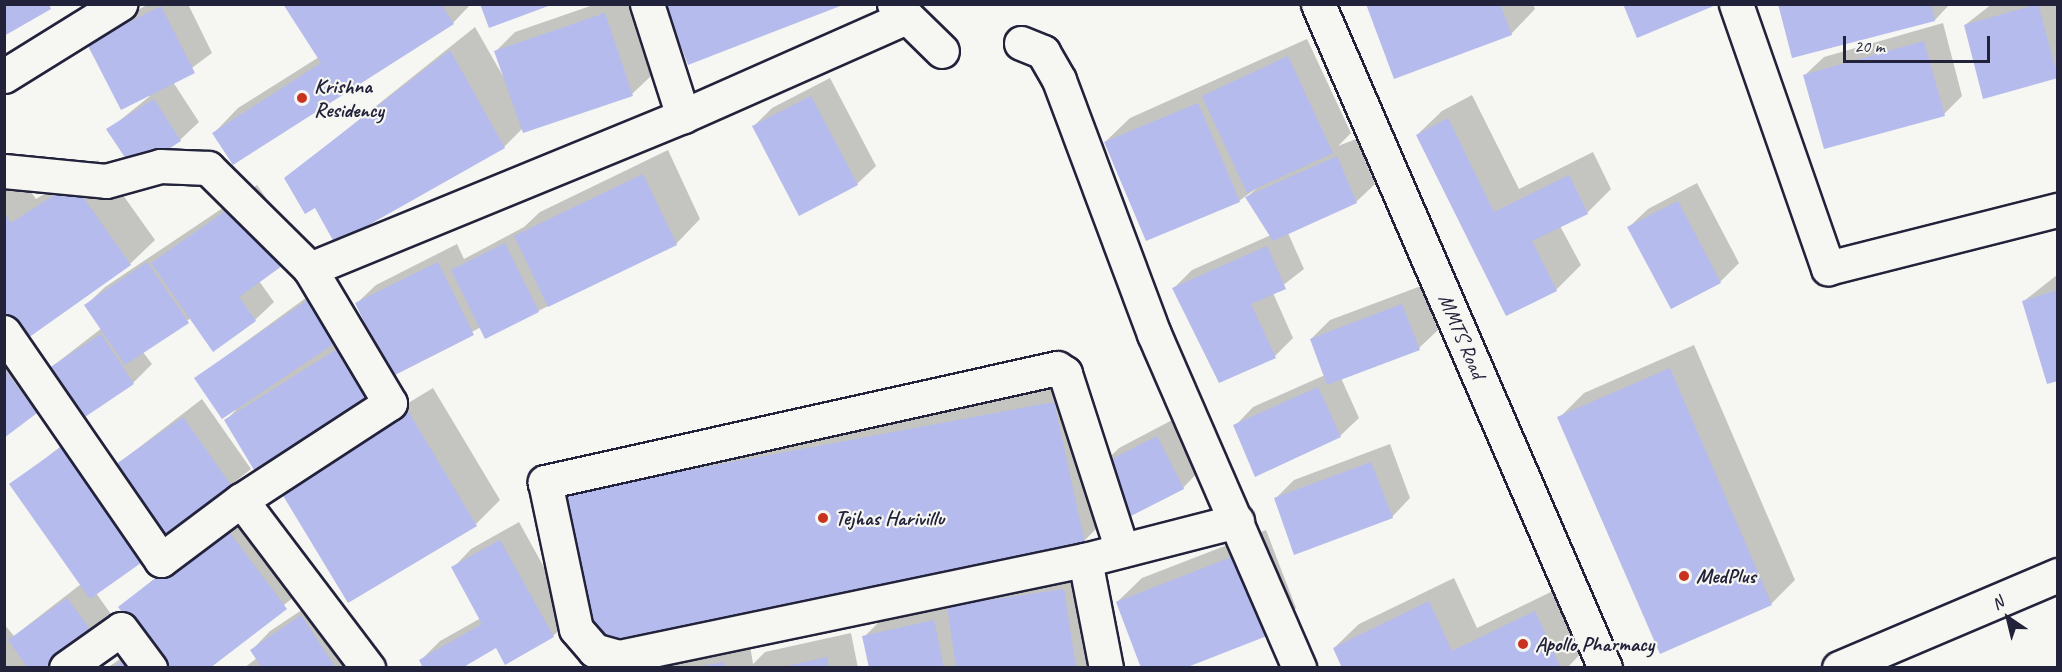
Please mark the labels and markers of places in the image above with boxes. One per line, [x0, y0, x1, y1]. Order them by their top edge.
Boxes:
place label: Krishna Residency [314, 73, 384, 123]
marker: Krishna Residency [295, 91, 309, 105]
place label: Tejhas Harivillu [835, 505, 944, 531]
marker: Tejhas Harivillu [816, 511, 830, 525]
place label: MedPlus [1696, 563, 1756, 589]
marker: MedPlus [1677, 569, 1691, 583]
place label: Apollo Pharmacy [1535, 631, 1654, 657]
marker: Apollo Pharmacy [1516, 637, 1530, 651]

